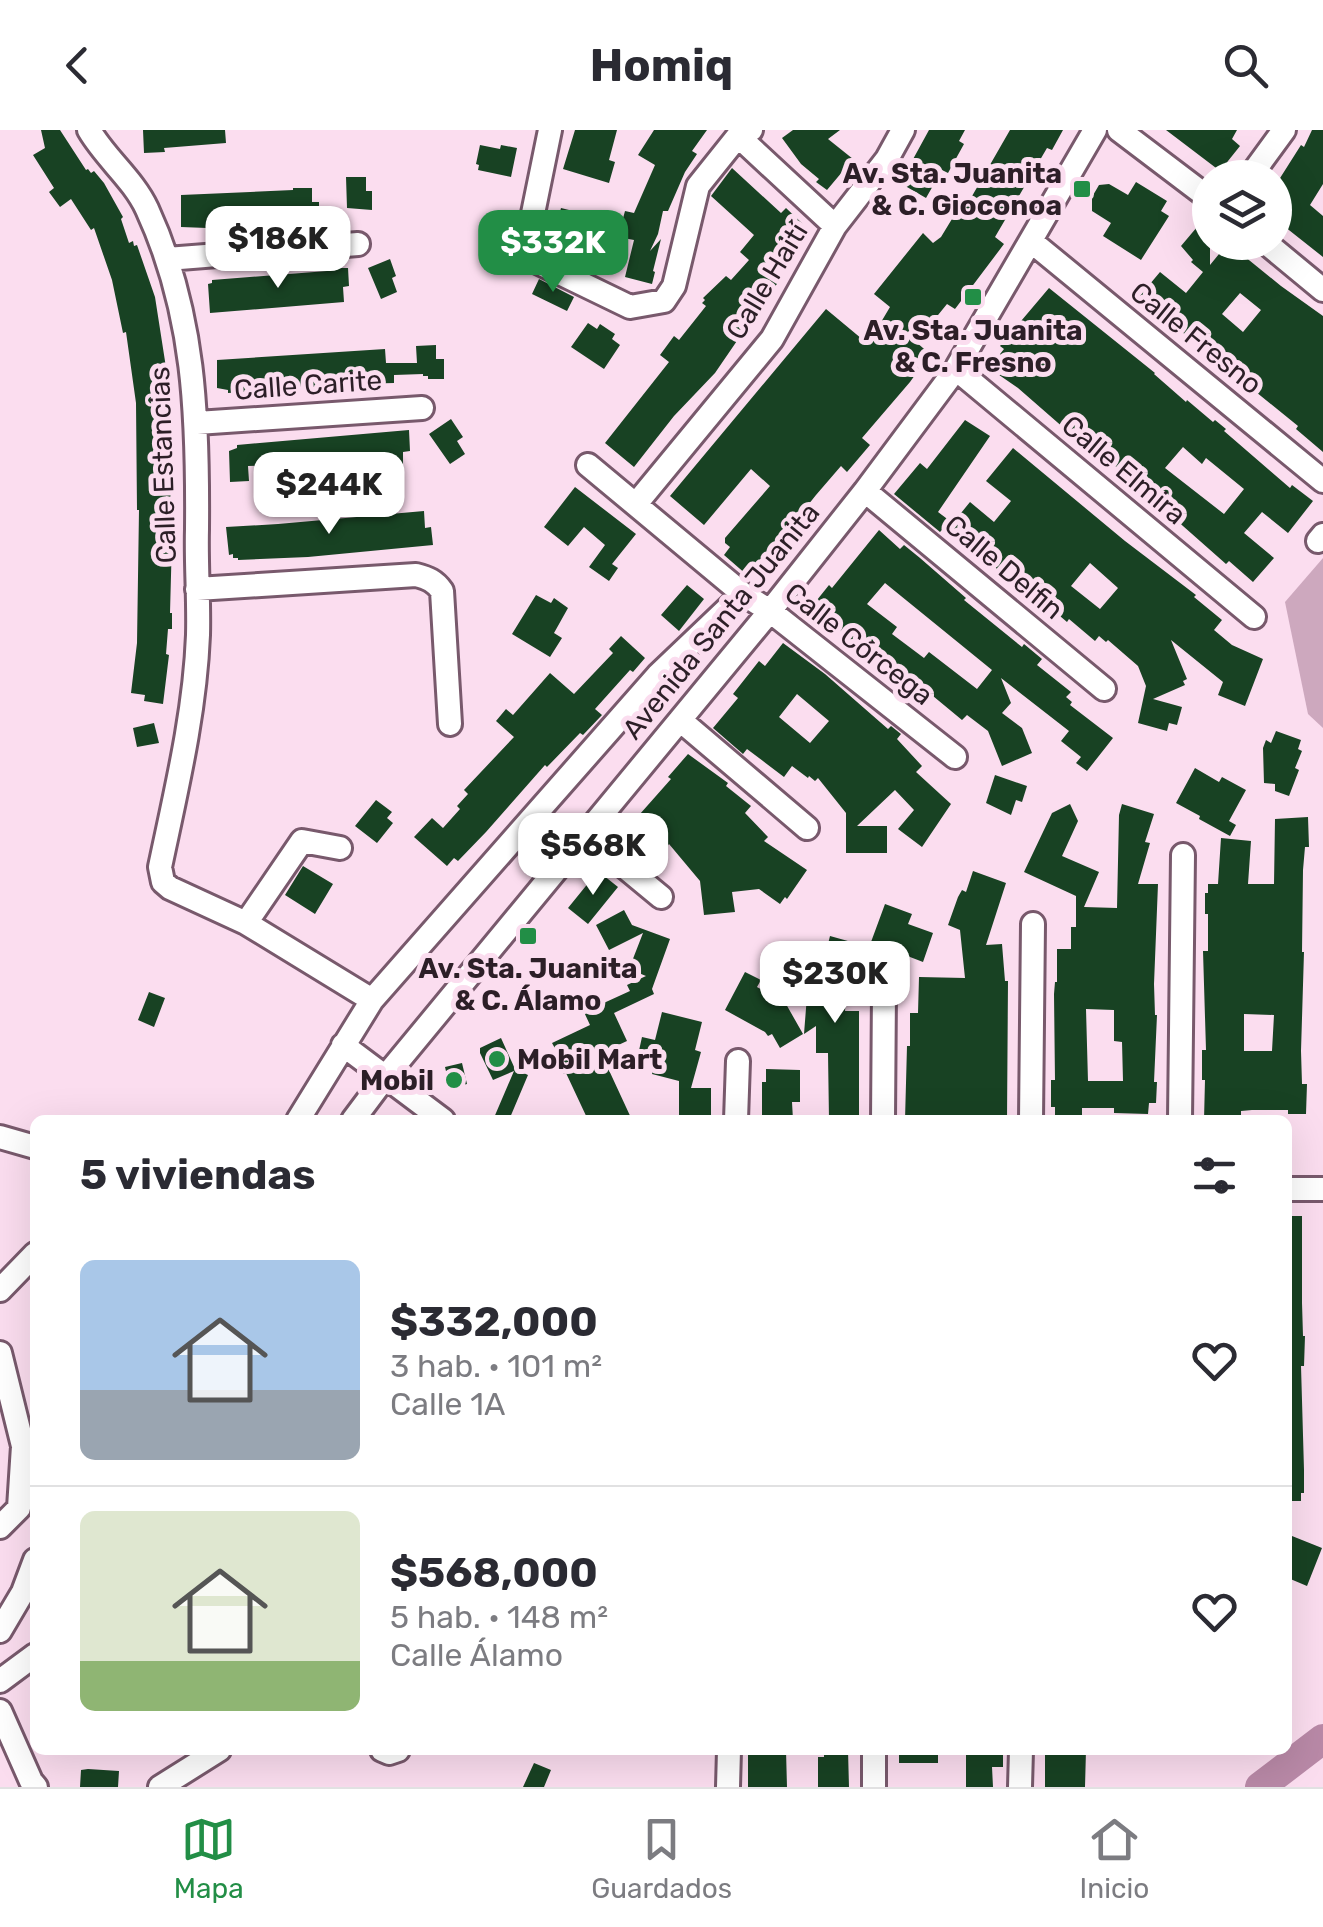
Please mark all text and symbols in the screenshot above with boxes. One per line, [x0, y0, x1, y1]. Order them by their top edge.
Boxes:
icon: back [50, 38, 105, 93]
icon: search [1218, 38, 1273, 93]
text: Homiq [590, 39, 733, 92]
place label: Av. Sta. Juanita & C. Gioconoa [843, 157, 1062, 222]
map controls [1192, 160, 1292, 260]
button: layers [1192, 160, 1292, 260]
marker: Av. Sta. Juanita & C. Gioconoa [1071, 178, 1093, 200]
pin: $186K [208, 206, 348, 291]
pin: $332K [483, 210, 623, 295]
street label: Calle Haití [719, 216, 815, 345]
text: $186K [228, 219, 329, 257]
text: $332K [500, 223, 606, 261]
street label: Calle Fresno [1124, 275, 1268, 401]
marker: Av. Sta. Juanita & C. Fresno [962, 286, 984, 308]
place label: Av. Sta. Juanita & C. Fresno [863, 314, 1083, 379]
street label: Calle Carite [233, 363, 383, 407]
street label: Calle Estancias [143, 366, 183, 564]
street label: Calle Elmira [1055, 409, 1193, 531]
pin: $244K [259, 452, 399, 537]
text: $244K [276, 465, 382, 503]
street label: Avenida Santa Juanita [616, 496, 826, 746]
street label: Calle Delfin [938, 508, 1070, 626]
street label: Calle Córcega [778, 576, 940, 712]
pin: $568K [523, 813, 663, 898]
text: $568K [540, 826, 646, 864]
marker: Av. Sta. Juanita & C. Álamo [517, 925, 539, 947]
pin: $230K [765, 941, 905, 1026]
place label: Av. Sta. Juanita & C. Álamo [418, 952, 638, 1017]
text: $230K [782, 954, 888, 992]
place label: Mobil Mart [517, 1043, 662, 1076]
marker: Mobil Mart [486, 1048, 508, 1070]
place label: Mobil [360, 1064, 434, 1097]
marker: Mobil [443, 1069, 465, 1091]
icon: filters [1187, 1148, 1242, 1203]
text: 5 viviendas [80, 1150, 316, 1200]
text: $332,000 [390, 1297, 598, 1347]
icon: home [160, 1300, 280, 1420]
icon: heart [1187, 1333, 1242, 1388]
text: 3 hab. · 101 m² [390, 1347, 602, 1385]
text: Calle 1A [390, 1385, 505, 1423]
text: $568,000 [390, 1548, 598, 1598]
icon: home [160, 1551, 280, 1671]
icon: heart [1187, 1584, 1242, 1639]
text: 5 hab. · 148 m² [390, 1598, 608, 1636]
text: Calle Álamo [390, 1636, 563, 1674]
tab: Mapa [174, 1812, 244, 1905]
tab: Guardados [591, 1812, 732, 1905]
tab: Inicio [1080, 1812, 1149, 1905]

